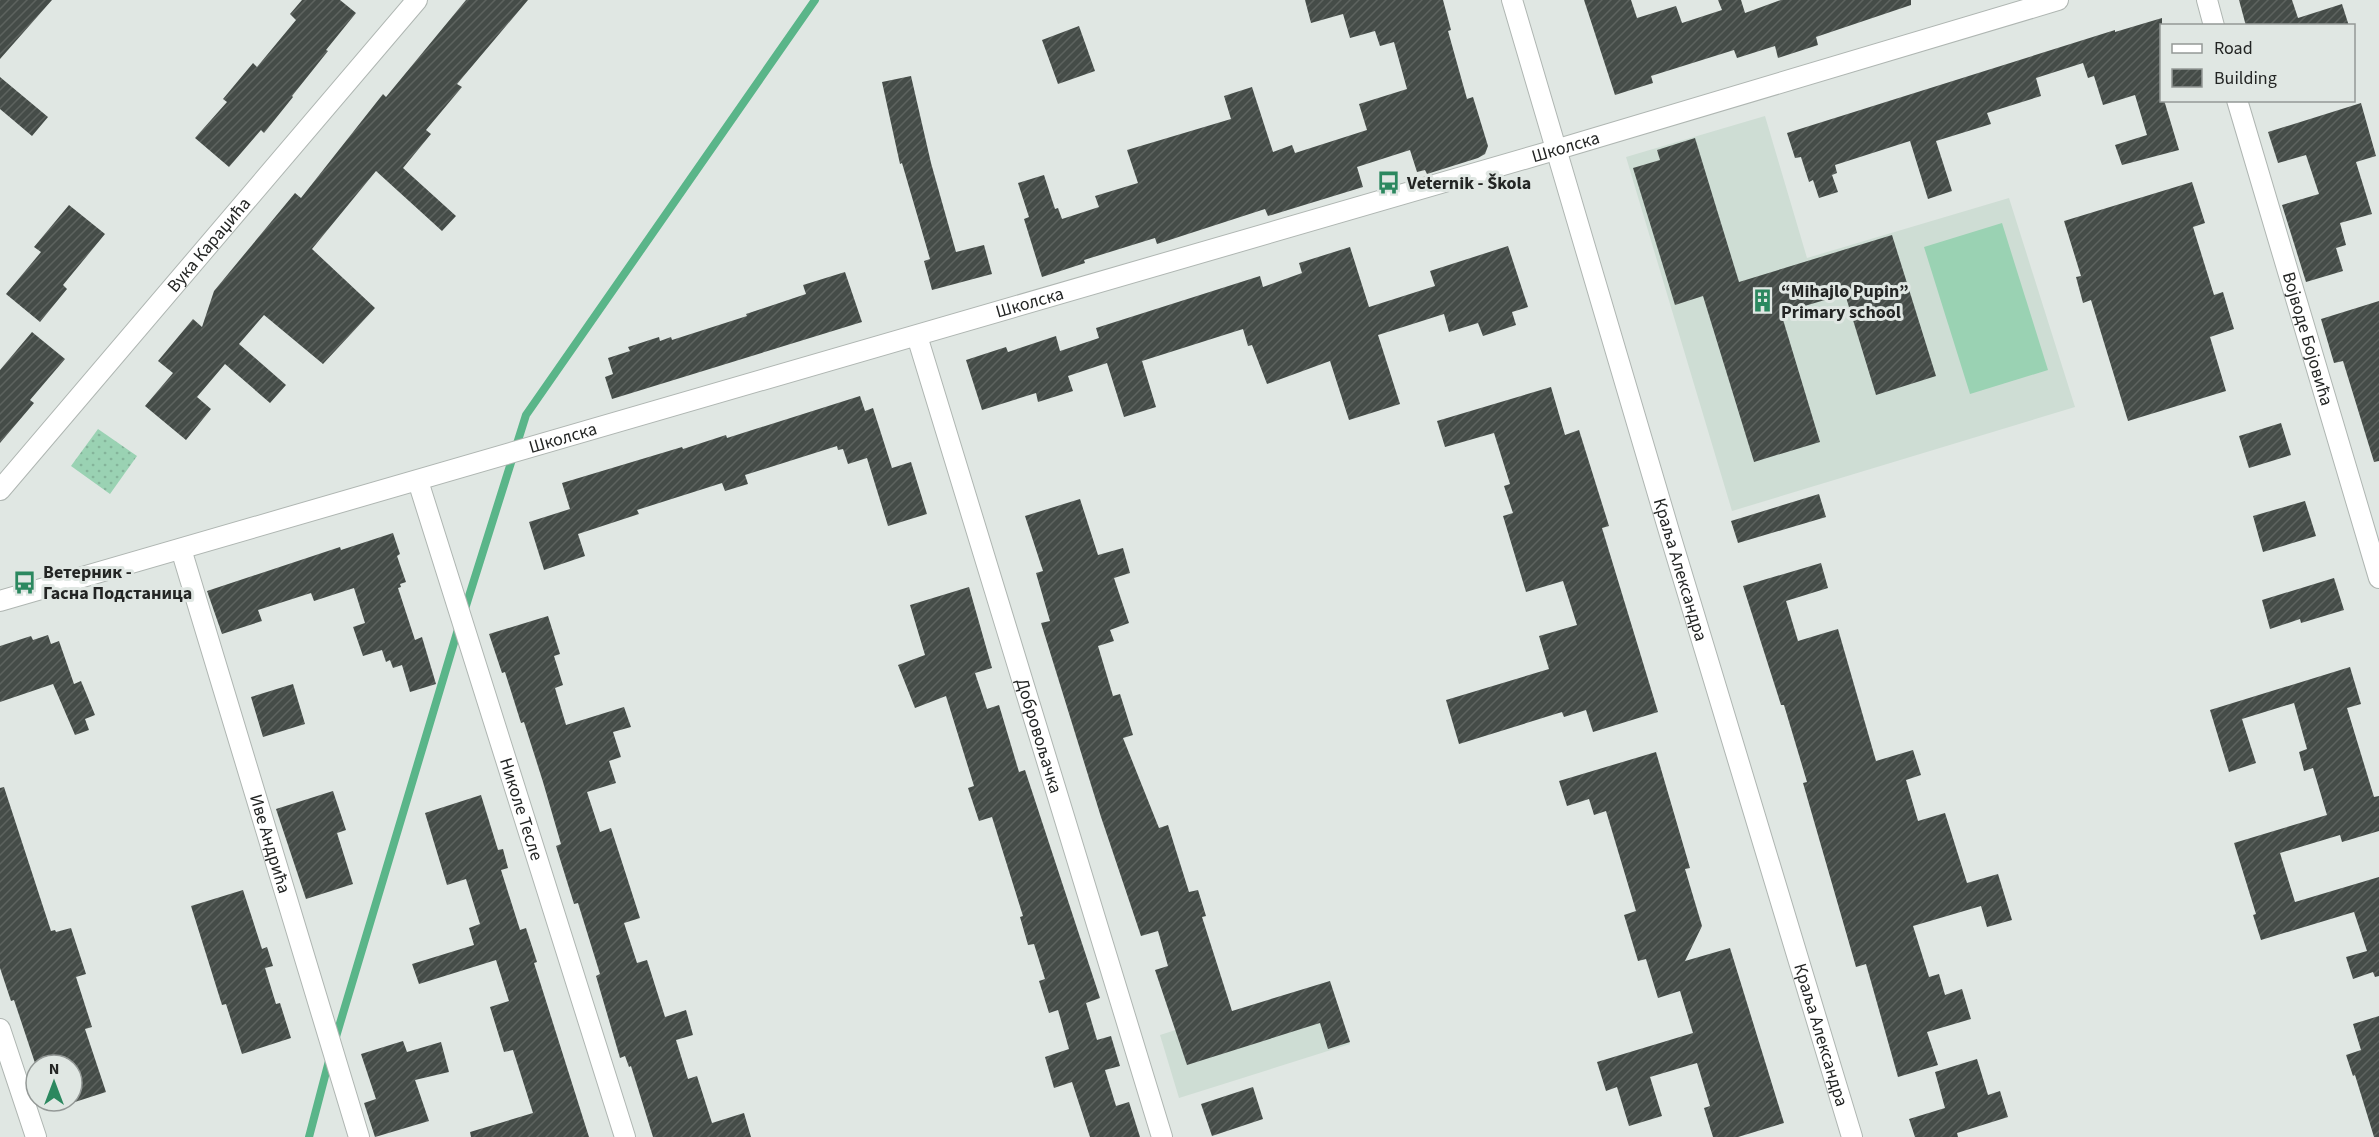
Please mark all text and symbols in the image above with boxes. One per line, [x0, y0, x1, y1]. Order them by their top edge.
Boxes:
legend [2160, 24, 2355, 102]
text: Road [2214, 36, 2253, 61]
text: Building [2214, 66, 2277, 91]
street label: Школска [1529, 125, 1602, 169]
bus stop icon: Veternik - Škola [1376, 170, 1402, 196]
place label: Veternik - Škola [1406, 171, 1531, 196]
street label: Вука Караџића [161, 192, 256, 298]
street label: Војводе Бојовића [2276, 269, 2340, 409]
place label: “Mihajlo Pupin” Primary school [1781, 279, 1909, 325]
street label: Школска [993, 281, 1067, 324]
building icon: “Mihajlo Pupin” Primary school [1750, 288, 1776, 314]
street label: Школска [526, 416, 600, 459]
street label: Краља Александра [1647, 495, 1714, 644]
place label: Ветерник - Гасна Подстаница [43, 560, 192, 606]
bus stop icon: Ветерник - Гасна Подстаница [12, 569, 38, 595]
street label: Добровољачка [1010, 675, 1069, 796]
street label: Николе Тесле [494, 754, 550, 864]
street label: Иве Андрића [243, 791, 297, 896]
street label: Краља Александра [1788, 960, 1855, 1109]
north arrow [24, 1053, 84, 1113]
text: N [49, 1058, 59, 1080]

